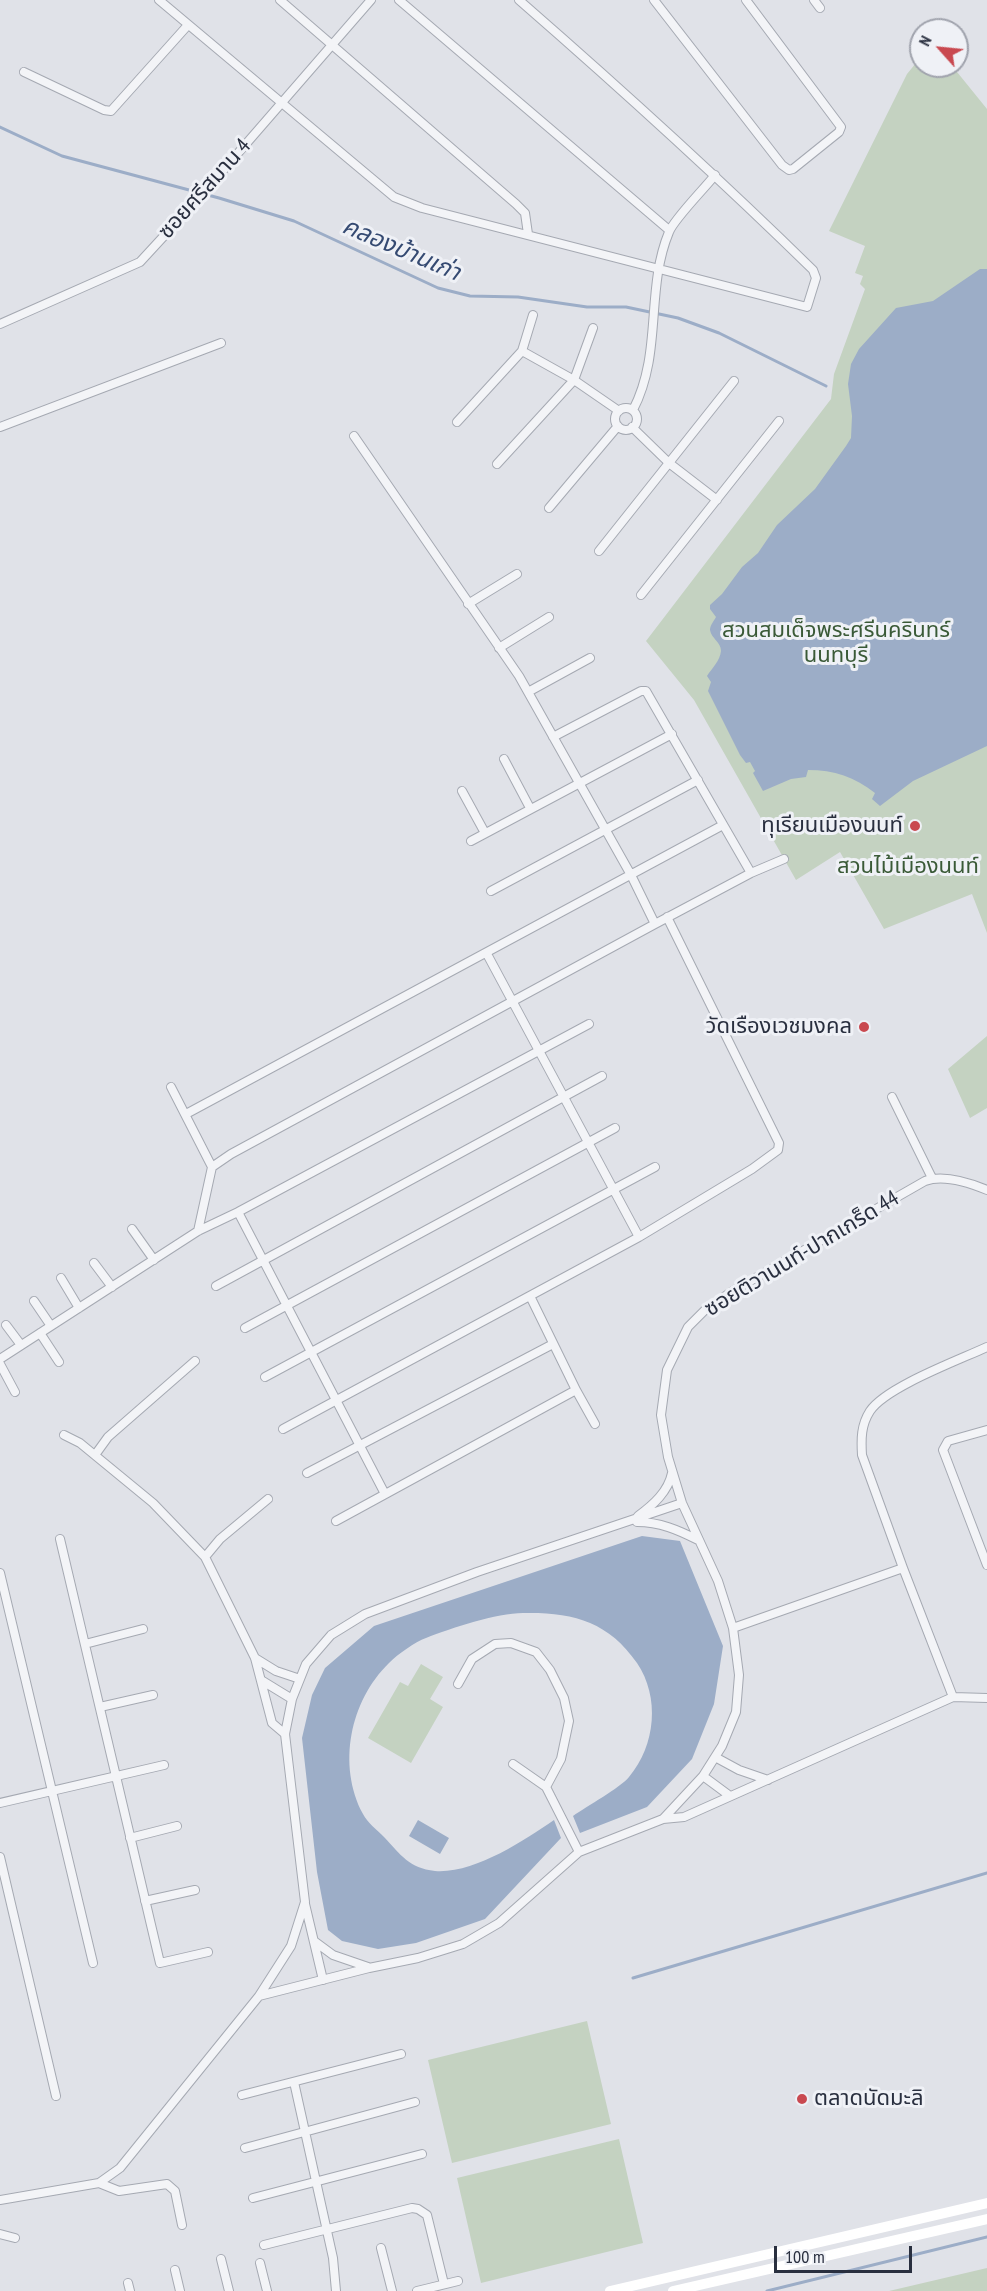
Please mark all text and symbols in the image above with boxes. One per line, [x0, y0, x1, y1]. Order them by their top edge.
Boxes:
north arrow [909, 18, 969, 78]
text: N [914, 32, 936, 49]
street label: ซอยศรีสมาน 4 [153, 134, 257, 244]
water label: คลองบ้านเก่า [338, 212, 464, 288]
park label: สวนสมเด็จพระศรีนครินทร์ นนทบุรี [722, 618, 950, 670]
place label: ทุเรียนเมืองนนท์ [761, 813, 903, 839]
marker: ทุเรียนเมืองนนท์ [908, 819, 922, 833]
park label: สวนไม้เมืองนนท์ [837, 854, 979, 880]
place label: วัดเรืองเวชมงคล [706, 1014, 852, 1040]
marker: วัดเรืองเวชมงคล [857, 1020, 871, 1034]
street label: ซอยติวานนท์-ปากเกร็ด 44 [700, 1185, 904, 1323]
place label: ตลาดนัดมะลิ [814, 2086, 924, 2112]
marker: ตลาดนัดมะลิ [795, 2092, 809, 2106]
scale bar [777, 2234, 915, 2272]
text: 100 m [785, 2245, 825, 2268]

